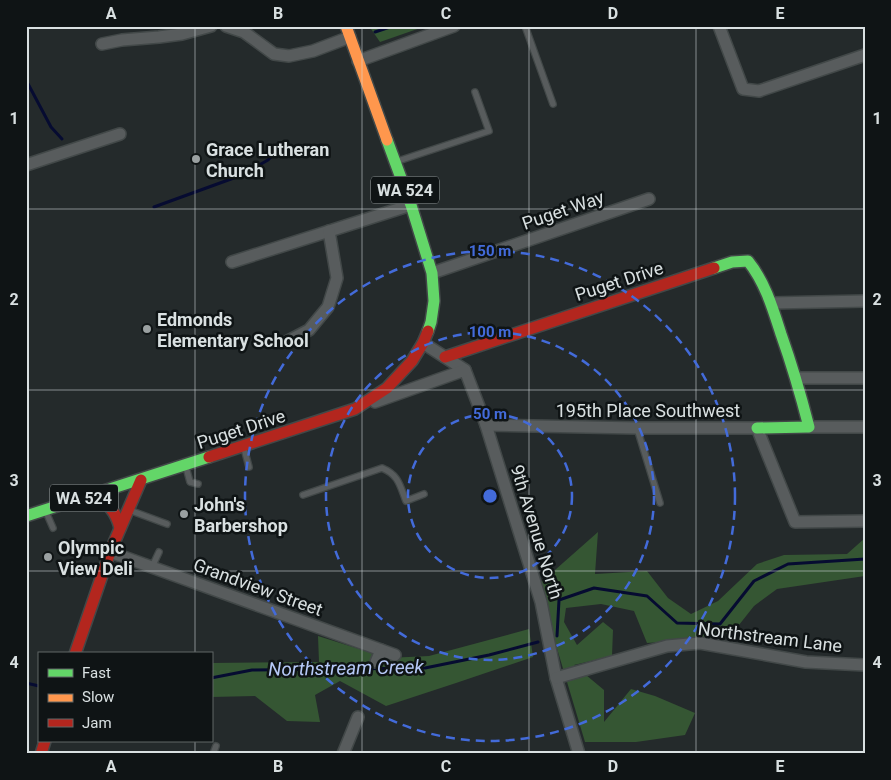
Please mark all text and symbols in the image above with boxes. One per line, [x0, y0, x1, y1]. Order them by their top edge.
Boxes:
text: A [106, 4, 117, 23]
text: B [273, 4, 283, 23]
text: C [441, 4, 451, 23]
text: D [608, 4, 618, 23]
text: E [776, 4, 785, 23]
text: 1 [9, 109, 19, 128]
text: 1 [872, 109, 882, 128]
place label: Grace Lutheran Church [206, 139, 329, 181]
marker: Grace Lutheran Church [190, 153, 202, 165]
road number: WA 524 [371, 176, 439, 204]
street label: Puget Way [519, 186, 607, 234]
text: 150 m [469, 242, 511, 260]
street label: Puget Drive [572, 257, 666, 305]
text: 2 [9, 290, 19, 309]
text: 2 [872, 290, 882, 309]
place label: Edmonds Elementary School [157, 309, 309, 351]
marker: Edmonds Elementary School [141, 323, 153, 335]
text: 100 m [469, 323, 511, 341]
street label: 195th Place Southwest [556, 400, 740, 421]
street label: Puget Drive [194, 405, 288, 453]
text: 50 m [473, 405, 507, 423]
street label: 9th Avenue North [507, 462, 567, 602]
text: 3 [9, 471, 19, 490]
text: 3 [872, 471, 882, 490]
road number: WA 524 [50, 484, 118, 512]
centre of rings [481, 487, 499, 505]
place label: John's Barbershop [194, 494, 288, 536]
marker: John's Barbershop [178, 508, 190, 520]
place label: Olympic View Deli [58, 537, 133, 579]
marker: Olympic View Deli [42, 551, 54, 563]
street label: Grandview Street [191, 554, 326, 620]
street label: Northstream Lane [697, 618, 843, 656]
legend [38, 652, 212, 742]
text: 4 [9, 653, 19, 672]
text: 4 [872, 653, 882, 672]
water label: Northstream Creek [268, 655, 425, 681]
text: Fast [82, 664, 111, 682]
text: Slow [82, 688, 114, 706]
text: Jam [82, 714, 112, 732]
text: A [106, 757, 117, 776]
text: B [273, 757, 283, 776]
text: C [441, 757, 451, 776]
text: D [608, 757, 618, 776]
text: E [776, 757, 785, 776]

